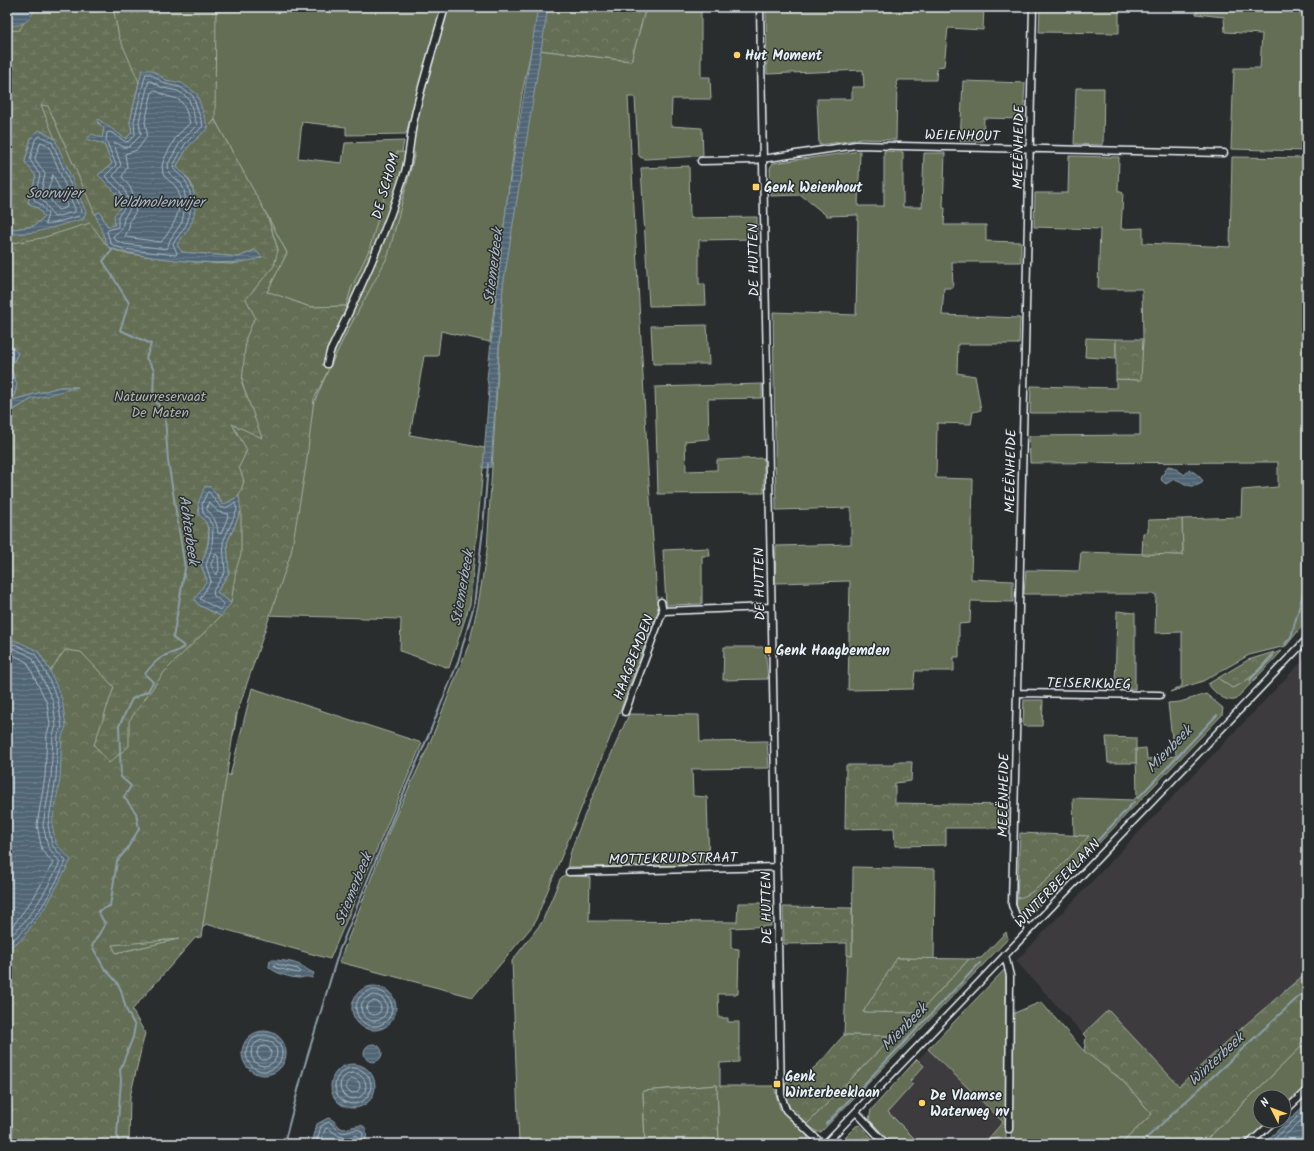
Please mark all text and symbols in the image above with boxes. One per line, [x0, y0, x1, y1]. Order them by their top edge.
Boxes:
place label: Hut Moment [745, 45, 823, 67]
marker: Hut Moment [732, 50, 742, 60]
street label: MEEËNHEIDE [1007, 104, 1031, 189]
street label: WEIENHOUT [924, 124, 1001, 148]
street label: DE SCHOM [366, 151, 406, 222]
place label: Genk Weienhout [764, 177, 863, 199]
water label: Soorwijer [26, 182, 85, 206]
marker: Genk Weienhout [751, 182, 761, 192]
water label: Veldmolenwijer [112, 191, 207, 215]
street label: DE HUTTEN [742, 223, 766, 297]
water label: Stiemerbeek [477, 225, 511, 305]
park label: Natuurreservaat De Maten [114, 386, 207, 424]
street label: MEEËNHEIDE [999, 428, 1023, 513]
water label: Achterbeek [171, 494, 205, 568]
water label: Stiemerbeek [445, 547, 482, 628]
street label: DE HUTTEN [748, 547, 772, 621]
street label: HAAGBEMDEN [608, 611, 660, 703]
place label: Genk Haagbemden [776, 640, 890, 662]
marker: Genk Haagbemden [763, 645, 773, 655]
street label: TEISERIKWEG [1047, 672, 1131, 696]
water label: Mienbeek [1141, 719, 1200, 779]
street label: MEEËNHEIDE [992, 752, 1016, 837]
street label: WINTERBEEKLAAN [1009, 834, 1106, 933]
street label: MOTTEKRUIDSTRAAT [609, 847, 739, 871]
water label: Stiemerbeek [329, 848, 380, 929]
street label: DE HUTTEN [755, 871, 779, 945]
water label: Mienbeek [876, 997, 935, 1057]
water label: Winterbeek [1183, 1026, 1252, 1092]
place label: Genk Winterbeeklaan [785, 1066, 880, 1104]
marker: Genk Winterbeeklaan [772, 1079, 782, 1089]
place label: De Vlaamse Waterweg nv [930, 1085, 1010, 1123]
north arrow [1252, 1089, 1292, 1129]
text: N [1256, 1094, 1274, 1112]
marker: De Vlaamse Waterweg nv [917, 1098, 927, 1108]

